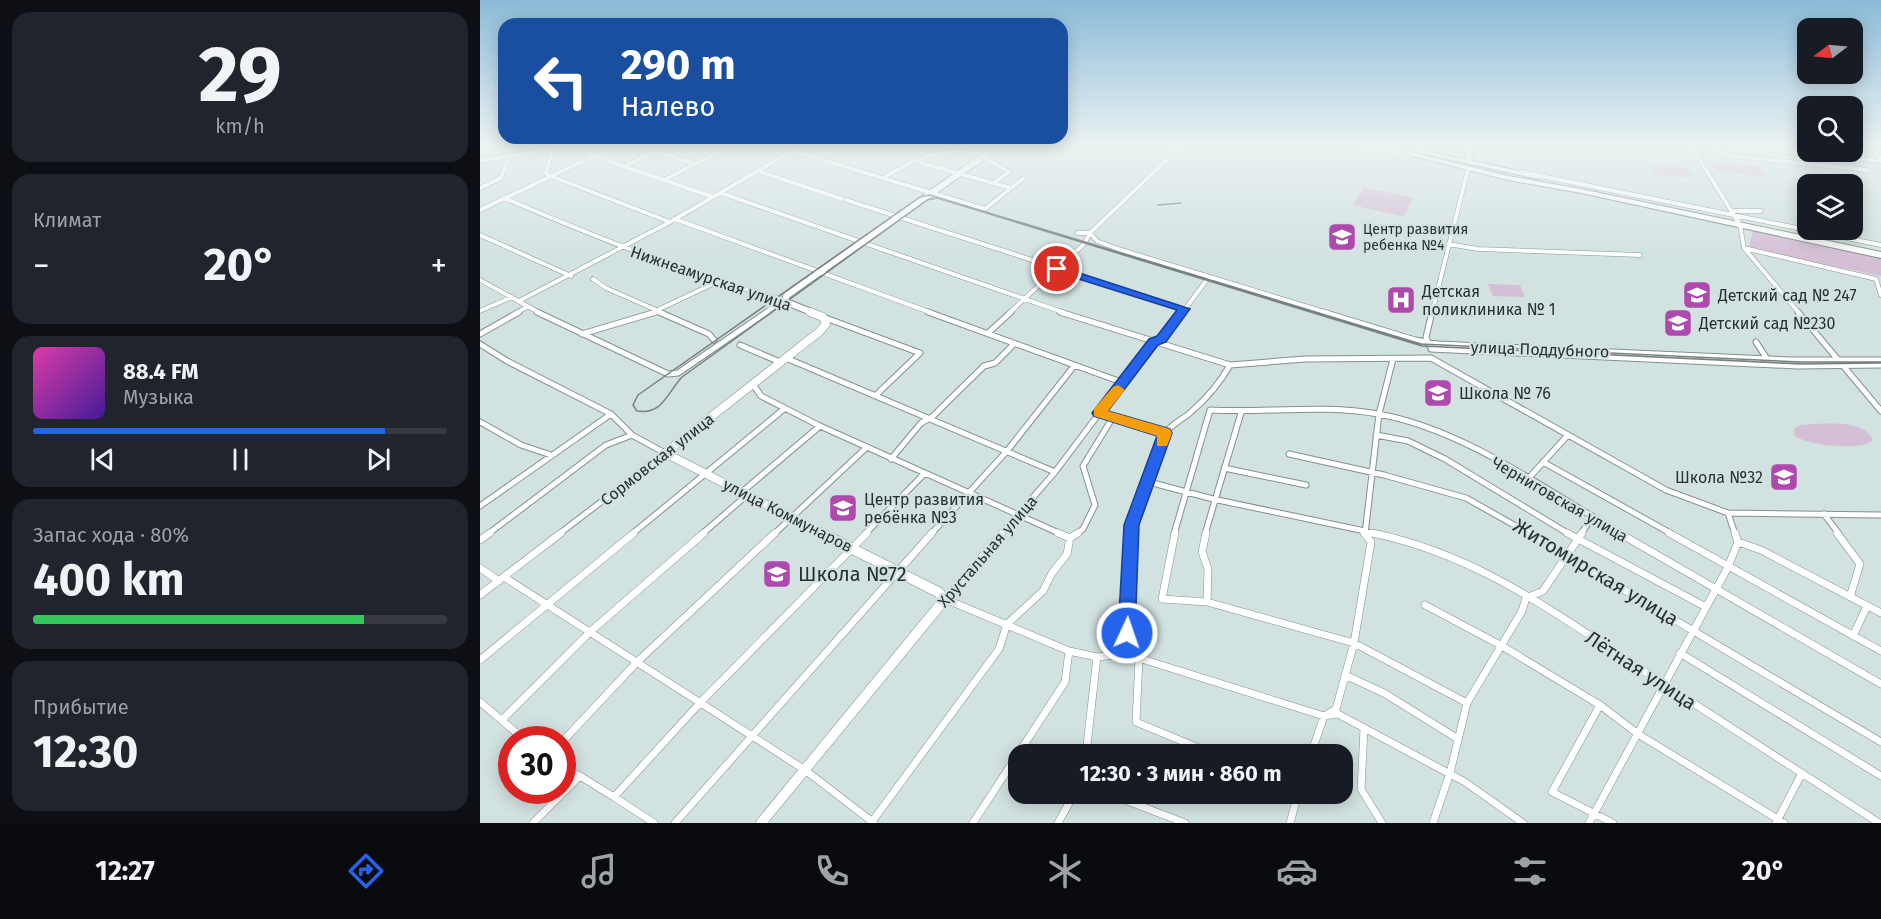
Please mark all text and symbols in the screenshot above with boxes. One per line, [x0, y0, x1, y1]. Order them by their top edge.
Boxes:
north arrow [1797, 18, 1863, 84]
map controls [1797, 18, 1863, 240]
text: 29 [198, 28, 282, 122]
text: 290 m [621, 40, 736, 90]
icon: left [522, 42, 600, 120]
text: Налево [621, 91, 715, 123]
button: search [1797, 96, 1863, 162]
text: km/h [215, 114, 265, 138]
button: layers [1797, 174, 1863, 240]
text: Климат [33, 208, 101, 232]
school or university icon: Центр развития ребенка №4 [1326, 221, 1358, 253]
place label: Центр развития ребенка №4 [1363, 221, 1468, 254]
text: 20° [203, 238, 277, 292]
street label: Нижнеамурская улица [628, 242, 794, 315]
pin [1031, 243, 1082, 294]
text: − [33, 246, 50, 286]
text: + [431, 246, 447, 286]
icon: arrive [1040, 252, 1073, 285]
school or university icon: Детский сад № 247 [1681, 279, 1713, 311]
place label: Детская поликлиника № 1 [1421, 282, 1556, 319]
hospital icon: Детская поликлиника № 1 [1385, 284, 1417, 316]
place label: Детский сад № 247 [1717, 286, 1857, 305]
school or university icon: Детский сад №230 [1662, 307, 1694, 339]
place label: Детский сад №230 [1698, 314, 1835, 333]
street label: улица Поддубного [1470, 338, 1610, 361]
text: 88.4 FM [123, 358, 198, 385]
school or university icon: Школа № 76 [1422, 377, 1454, 409]
place label: Школа № 76 [1459, 384, 1551, 403]
text: Музыка [123, 385, 194, 409]
street label: Сормовская улица [597, 409, 718, 510]
icon: previous [86, 443, 119, 476]
icon: pause [224, 443, 257, 476]
icon: next [362, 443, 395, 476]
street label: Черниговская улица [1488, 453, 1631, 546]
school or university icon: Школа №32 [1768, 461, 1800, 493]
place label: Школа №32 [1675, 468, 1763, 487]
street label: улица Коммунаров [720, 475, 856, 556]
place label: Центр развития ребёнка №3 [864, 490, 984, 527]
street label: Хрустальная улица [934, 491, 1041, 611]
school or university icon: Центр развития ребёнка №3 [827, 492, 859, 524]
street label: Житомирская улица [1509, 513, 1683, 631]
text: Запас хода · 80% [33, 523, 189, 547]
text: 400 km [33, 553, 185, 607]
school or university icon: Школа №72 [761, 558, 793, 590]
place label: Школа №72 [798, 562, 907, 586]
position arrow [1095, 601, 1159, 665]
street label: Лётная улица [1581, 625, 1701, 715]
text: Прибытие [33, 695, 129, 719]
text: 12:30 [33, 725, 138, 779]
speed limit sign: 30 [498, 726, 576, 804]
text: 12:30 · 3 мин · 860 m [1079, 760, 1282, 787]
icon: directions [345, 850, 387, 892]
icon: music [578, 850, 620, 892]
icon: phone [811, 850, 853, 892]
icon: climate [1044, 850, 1086, 892]
icon: car [1276, 850, 1318, 892]
icon: filters [1509, 850, 1551, 892]
text: 12:27 [95, 855, 155, 887]
text: 20° [1742, 855, 1786, 887]

